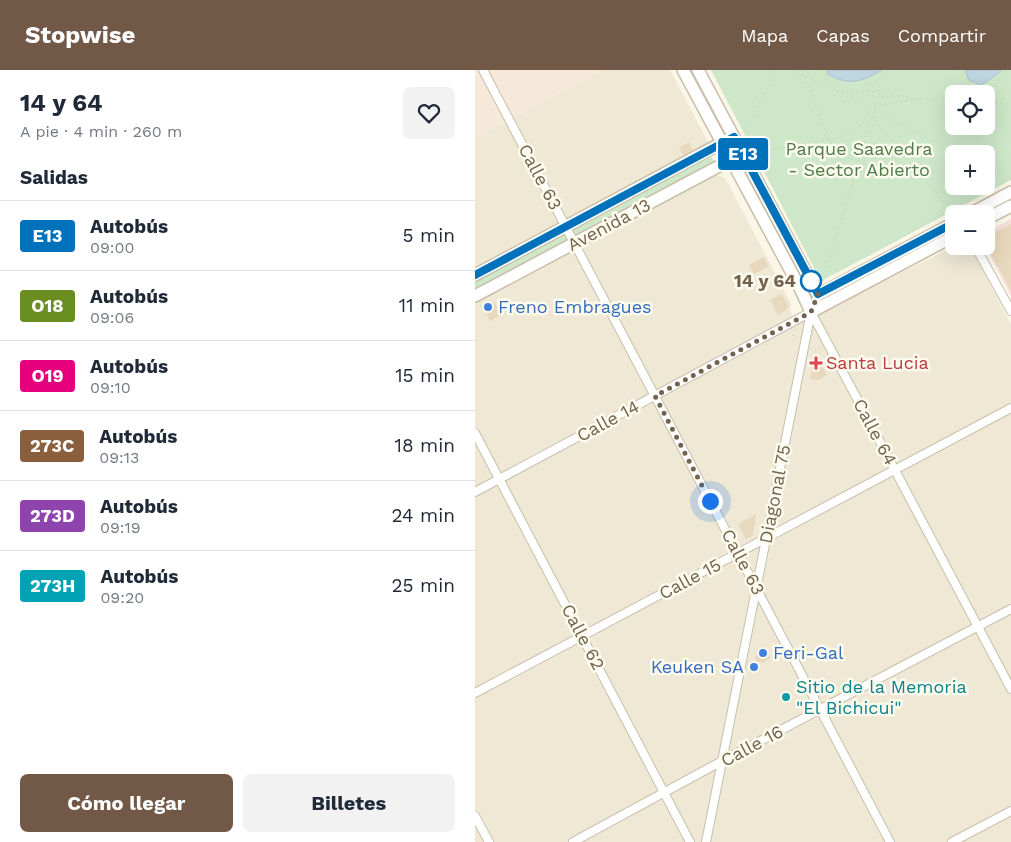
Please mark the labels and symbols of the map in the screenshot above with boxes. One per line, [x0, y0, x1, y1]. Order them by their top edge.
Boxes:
line badge: E13 [714, 138, 772, 170]
park label: Parque Saavedra - Sector Abierto [786, 138, 932, 180]
street label: Calle 63 [514, 140, 566, 213]
street label: Avenida 13 [564, 194, 654, 255]
place label: 14 y 64 [734, 270, 796, 291]
marker: 14 y 64 [800, 270, 822, 292]
place label: Freno Embragues [498, 296, 652, 317]
marker: Freno Embragues [482, 301, 494, 313]
place label: Santa Lucia [826, 352, 929, 373]
marker: Santa Lucia [810, 357, 822, 369]
street label: Calle 14 [573, 395, 643, 446]
street label: Calle 64 [849, 395, 902, 468]
street label: Diagonal 75 [755, 443, 794, 545]
your location [698, 489, 723, 514]
street label: Calle 63 [717, 525, 769, 598]
street label: Calle 15 [655, 554, 724, 604]
street label: Calle 62 [557, 600, 609, 673]
place label: Feri-Gal [773, 642, 844, 663]
marker: Feri-Gal [757, 647, 769, 659]
place label: Keuken SA [651, 656, 744, 677]
marker: Keuken SA [748, 661, 760, 673]
place label: Sitio de la Memoria "El Bichicui" [796, 676, 967, 718]
marker: Sitio de la Memoria "El Bichicui" [780, 691, 792, 703]
street label: Calle 16 [717, 720, 787, 771]

